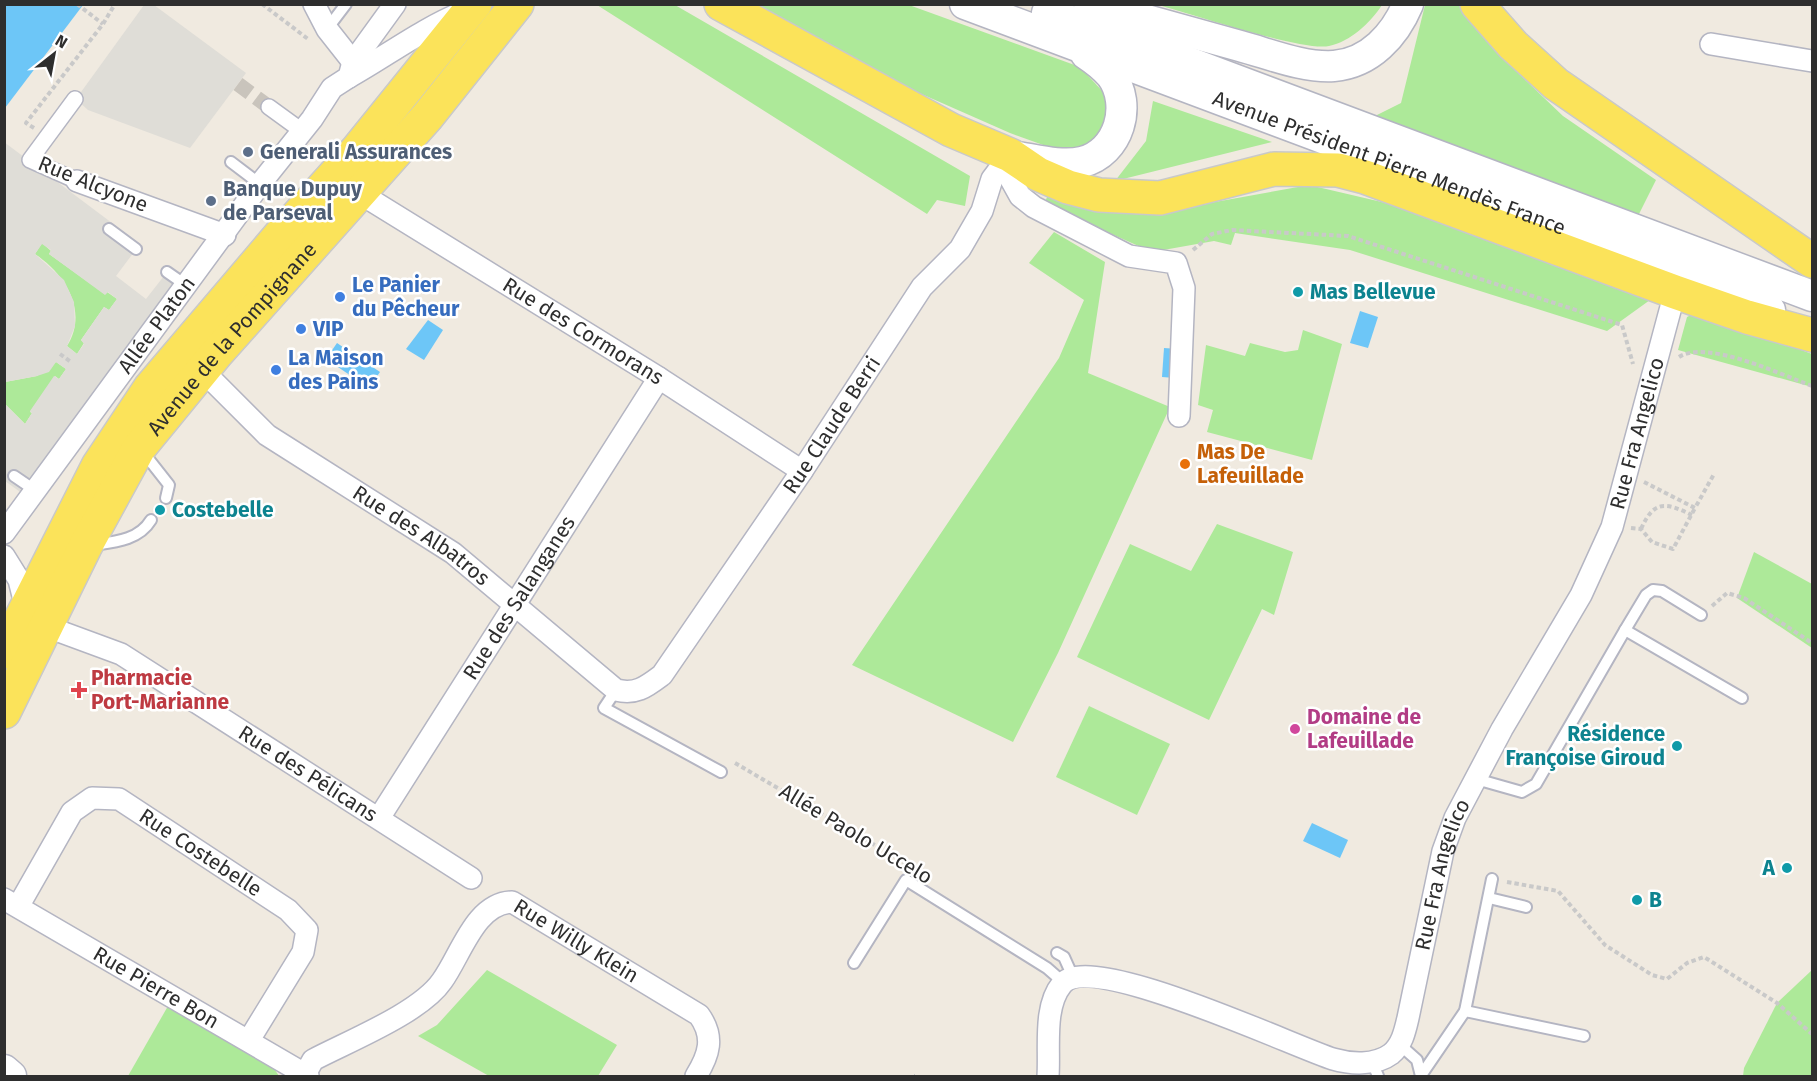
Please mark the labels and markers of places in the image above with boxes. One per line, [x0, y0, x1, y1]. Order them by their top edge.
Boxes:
place label: Generali Assurances [260, 139, 452, 165]
marker: Generali Assurances [241, 145, 255, 159]
place label: Banque Dupuy de Parseval [223, 176, 362, 226]
marker: Banque Dupuy de Parseval [204, 194, 218, 208]
place label: Le Panier du Pêcheur [352, 272, 460, 322]
place label: Mas Bellevue [1310, 279, 1436, 305]
marker: Mas Bellevue [1291, 285, 1305, 299]
marker: Le Panier du Pêcheur [333, 290, 347, 304]
place label: VIP [312, 316, 344, 342]
marker: VIP [294, 322, 308, 336]
place label: La Maison des Pains [288, 345, 384, 395]
marker: La Maison des Pains [269, 363, 283, 377]
place label: Mas De Lafeuillade [1197, 439, 1304, 489]
marker: Mas De Lafeuillade [1178, 457, 1192, 471]
place label: Costebelle [172, 497, 274, 523]
marker: Costebelle [153, 503, 167, 517]
place label: Pharmacie Port-Marianne [91, 665, 230, 715]
marker: Pharmacie Port-Marianne [72, 683, 86, 697]
place label: Domaine de Lafeuillade [1307, 704, 1421, 754]
place label: Résidence Françoise Giroud [1506, 721, 1665, 771]
marker: Domaine de Lafeuillade [1288, 722, 1302, 736]
marker: Résidence Françoise Giroud [1670, 739, 1684, 753]
place label: A [1762, 855, 1776, 881]
marker: A [1780, 861, 1794, 875]
place label: B [1649, 887, 1662, 913]
marker: B [1630, 893, 1644, 907]

